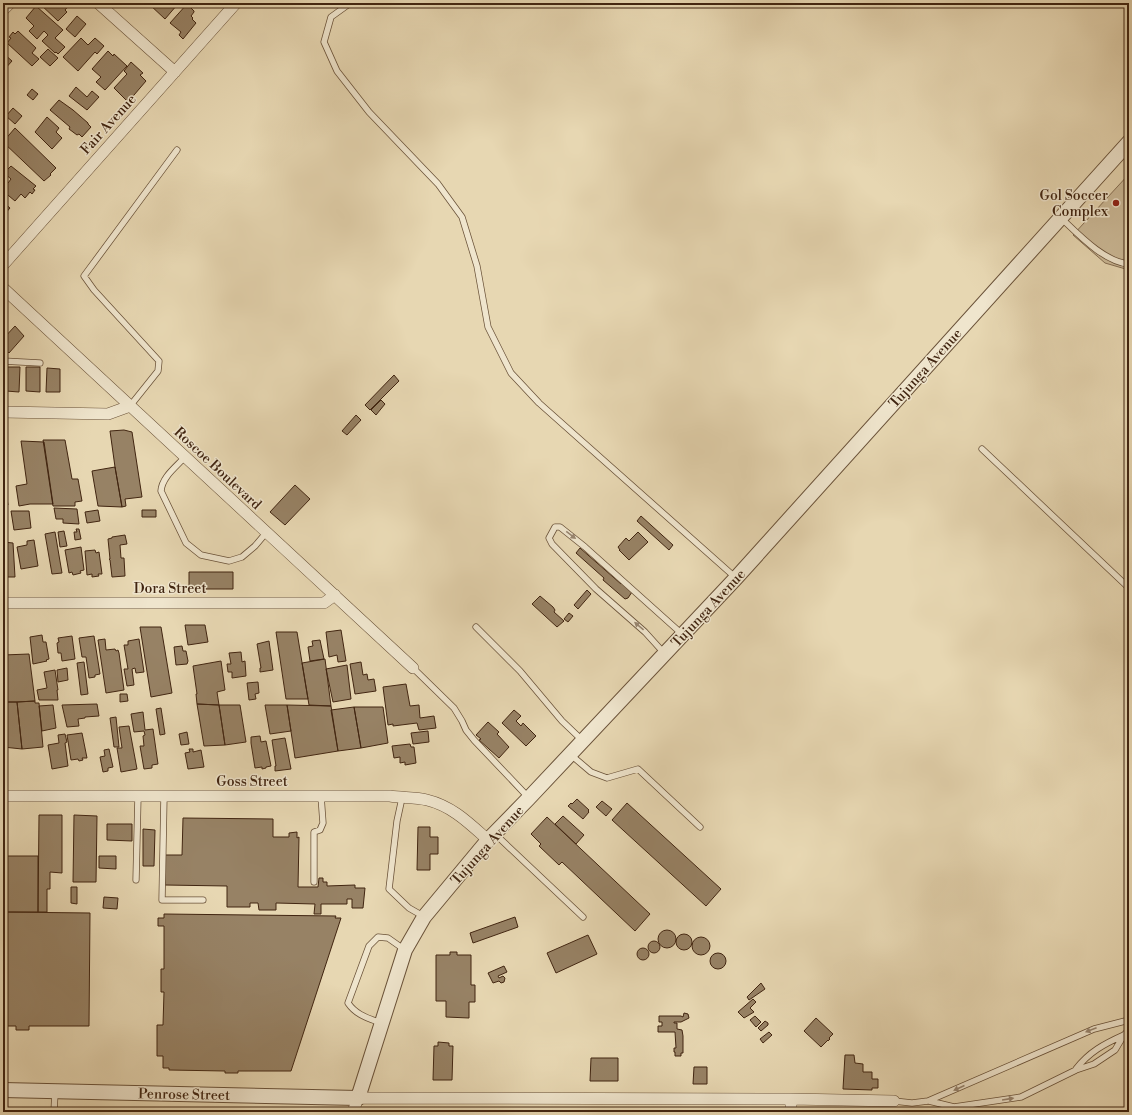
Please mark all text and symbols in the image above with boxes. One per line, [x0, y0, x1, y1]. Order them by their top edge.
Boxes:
street label: Fair Avenue [77, 91, 141, 159]
place label: Gol Soccer Complex [1040, 187, 1109, 221]
marker: Gol Soccer Complex [1111, 198, 1121, 208]
street label: Tujunga Avenue [885, 325, 966, 412]
street label: Roscoe Boulevard [170, 424, 265, 514]
one-way arrow [565, 531, 576, 540]
street label: Tujunga Avenue [668, 566, 750, 652]
street label: Dora Street [134, 580, 206, 598]
one-way arrow [633, 622, 644, 631]
street label: Goss Street [216, 773, 288, 791]
street label: Tujunga Avenue [447, 802, 528, 889]
one-way arrow [1085, 1028, 1097, 1034]
street label: Penrose Street [138, 1085, 230, 1105]
one-way arrow [953, 1085, 965, 1091]
one-way arrow [1002, 1096, 1014, 1102]

